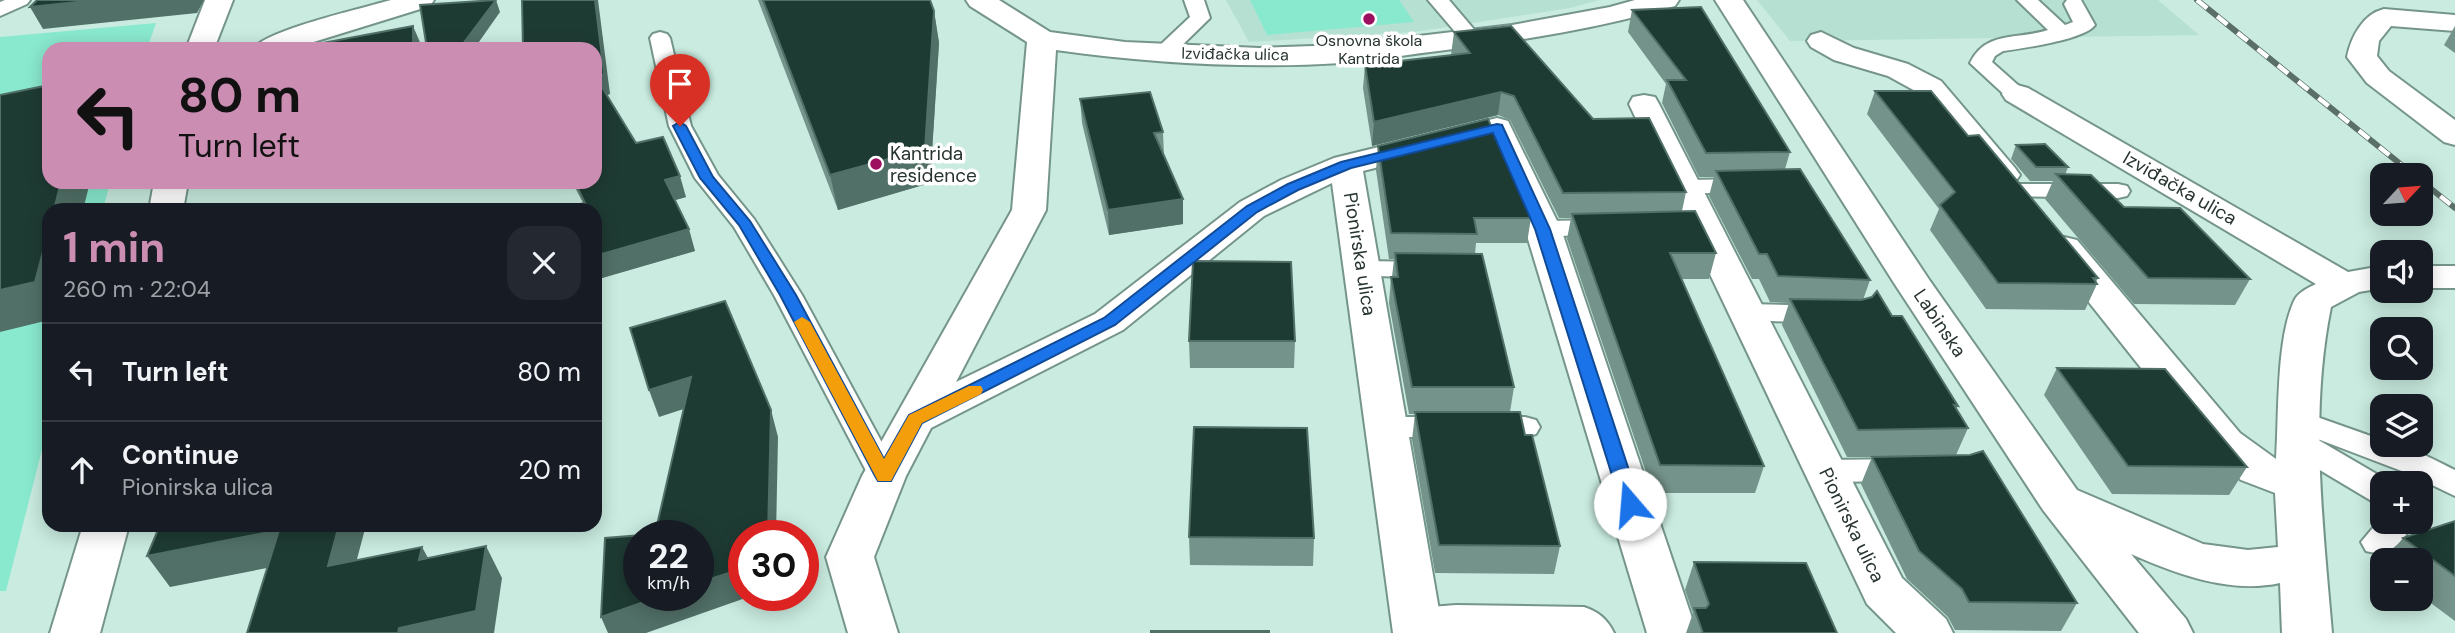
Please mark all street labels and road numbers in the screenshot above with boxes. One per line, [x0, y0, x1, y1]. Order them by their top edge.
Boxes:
street label: Izviđačka ulica [1181, 43, 1289, 65]
street label: Izviđačka ulica [2119, 145, 2241, 231]
street label: Pionirska ulica [1338, 190, 1382, 318]
street label: Labinska [1908, 284, 1972, 362]
street label: Pionirska ulica [1813, 463, 1891, 587]

